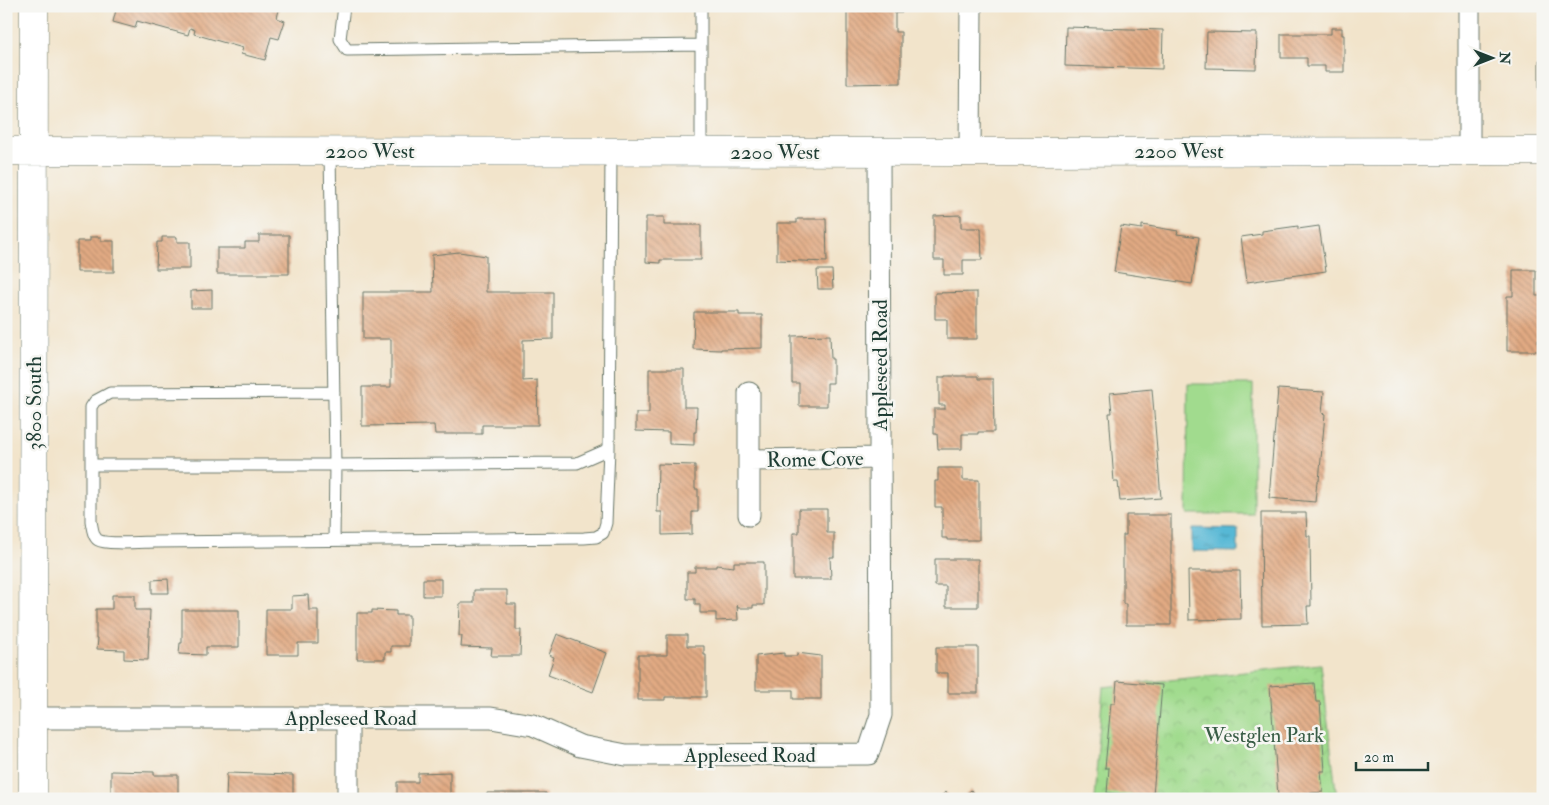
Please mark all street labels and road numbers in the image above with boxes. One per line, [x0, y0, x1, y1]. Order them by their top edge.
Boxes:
street label: 2200 West [325, 138, 415, 165]
street label: 2200 West [1134, 138, 1224, 165]
street label: 2200 West [730, 139, 820, 166]
street label: Appleseed Road [867, 298, 894, 432]
street label: 3800 South [21, 356, 48, 450]
street label: Rome Cove [766, 445, 864, 474]
street label: Appleseed Road [284, 705, 418, 732]
street label: Appleseed Road [683, 742, 817, 769]

